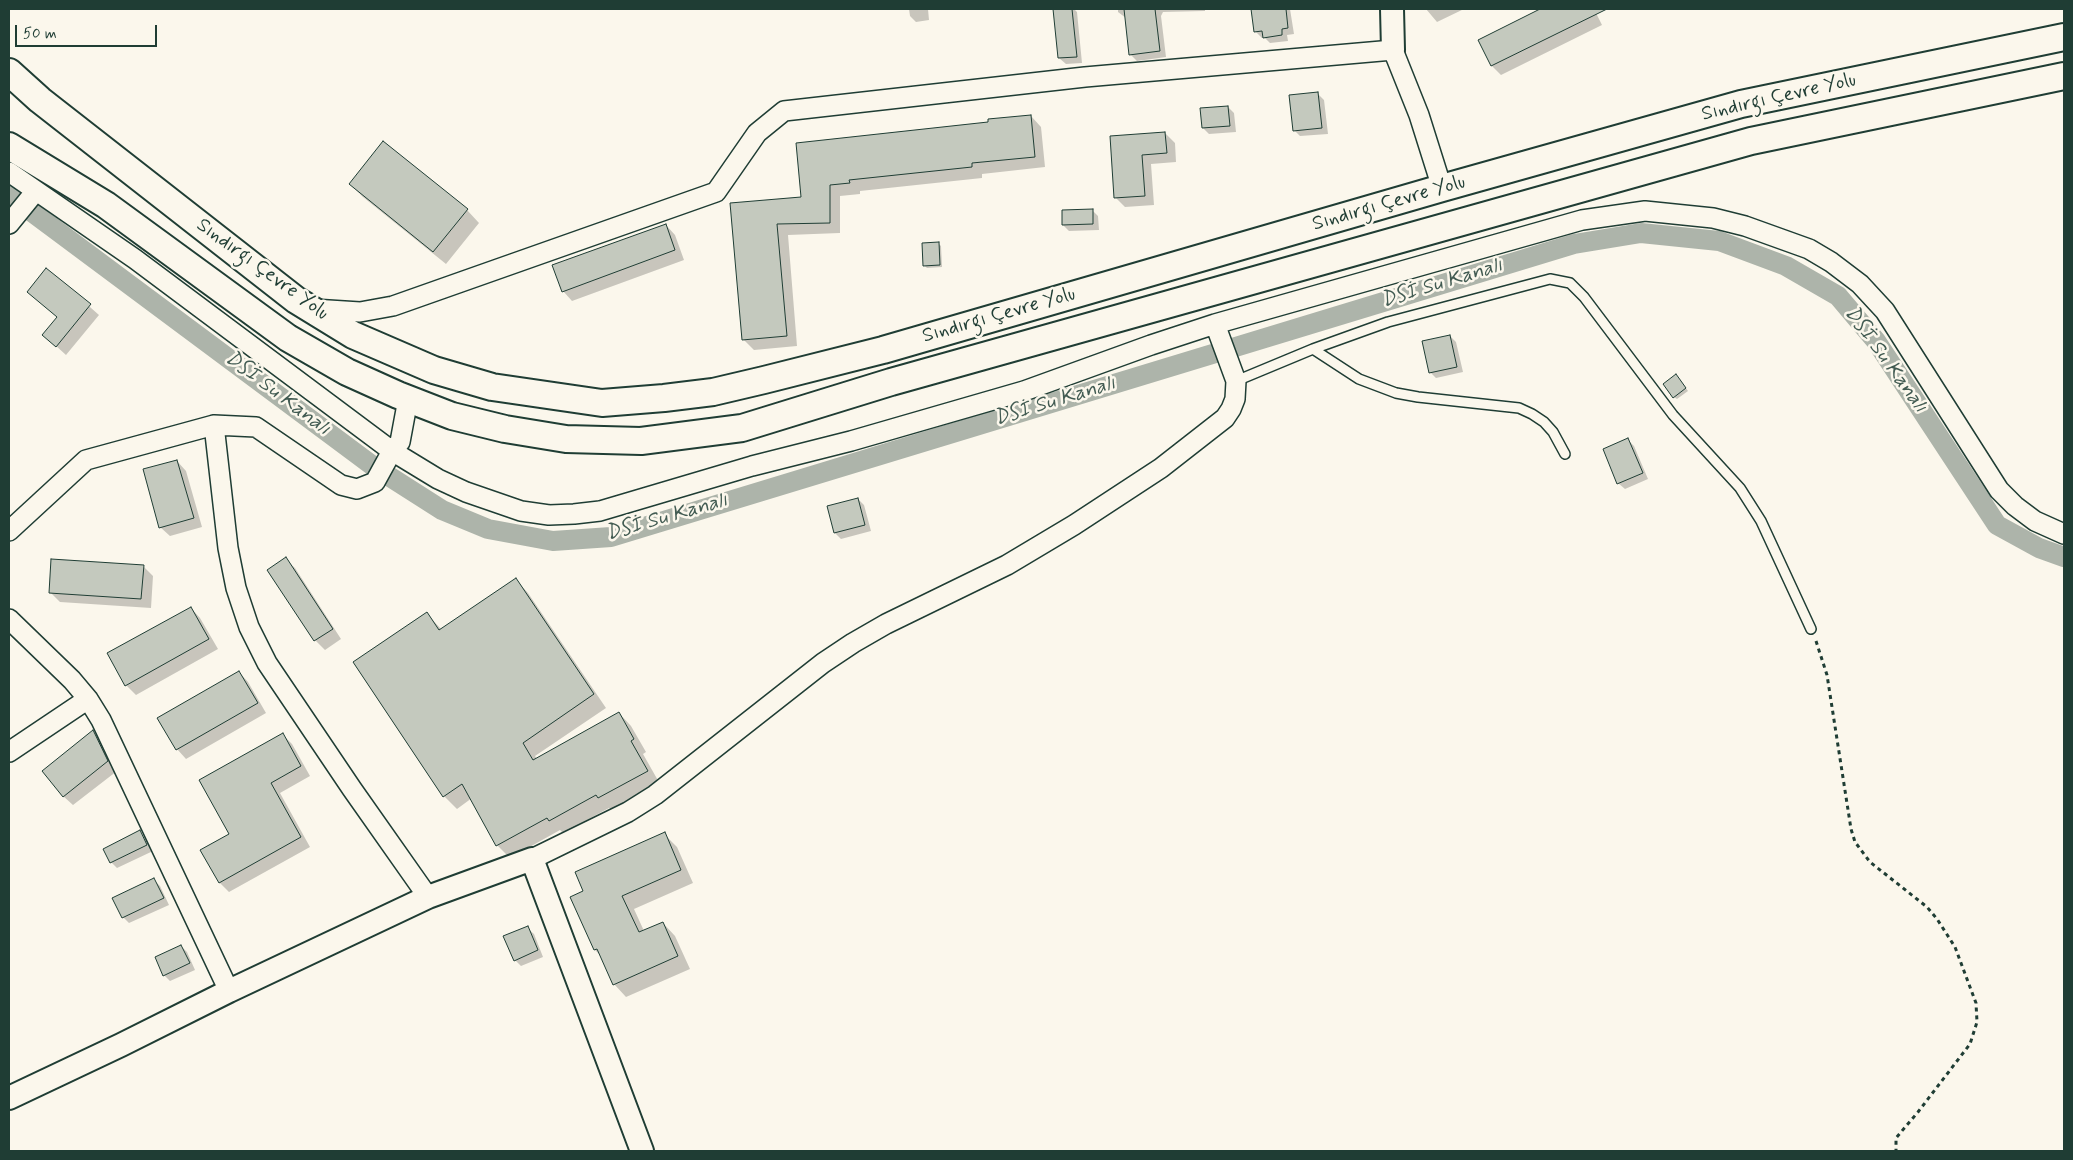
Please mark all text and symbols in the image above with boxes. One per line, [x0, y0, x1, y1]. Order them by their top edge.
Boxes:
scale bar [18, 15, 160, 47]
text: 50 m [23, 24, 57, 44]
street label: Sındırgı Çevre Yolu [1699, 69, 1859, 127]
street label: Sındırgı Çevre Yolu [1310, 171, 1468, 237]
street label: Sındırgı Çevre Yolu [191, 214, 333, 326]
water label: DSİ Su Kanalı [1378, 254, 1506, 314]
street label: Sındırgı Çevre Yolu [920, 283, 1078, 349]
water label: DSİ Su Kanalı [1838, 302, 1932, 418]
water label: DSİ Su Kanalı [219, 346, 335, 442]
water label: DSİ Su Kanalı [991, 372, 1119, 432]
water label: DSİ Su Kanalı [603, 489, 731, 547]

